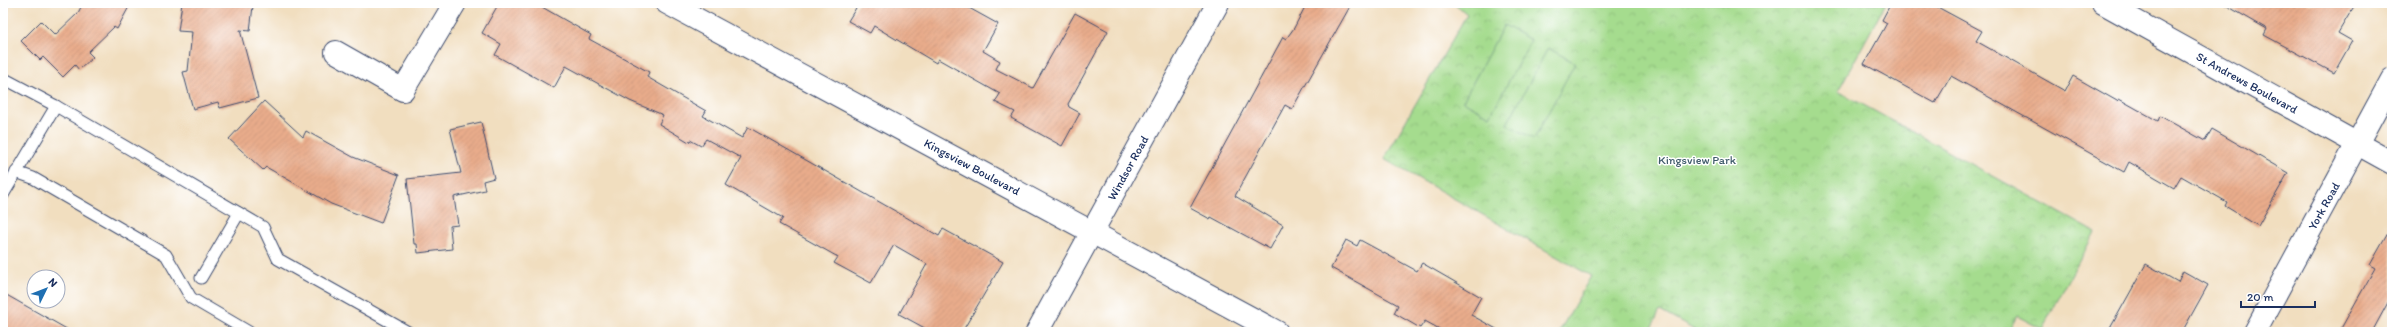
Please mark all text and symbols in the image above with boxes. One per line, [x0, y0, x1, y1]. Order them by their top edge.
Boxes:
street label: St Andrews Boulevard [2194, 49, 2300, 117]
street label: Windsor Road [1105, 133, 1152, 203]
street label: Kingsview Boulevard [922, 136, 1023, 198]
park label: Kingsview Park [1658, 153, 1737, 167]
street label: York Road [2305, 179, 2343, 232]
north arrow [26, 269, 66, 309]
text: N [46, 275, 60, 290]
scale bar [2241, 283, 2315, 309]
text: 20 m [2247, 290, 2274, 304]

